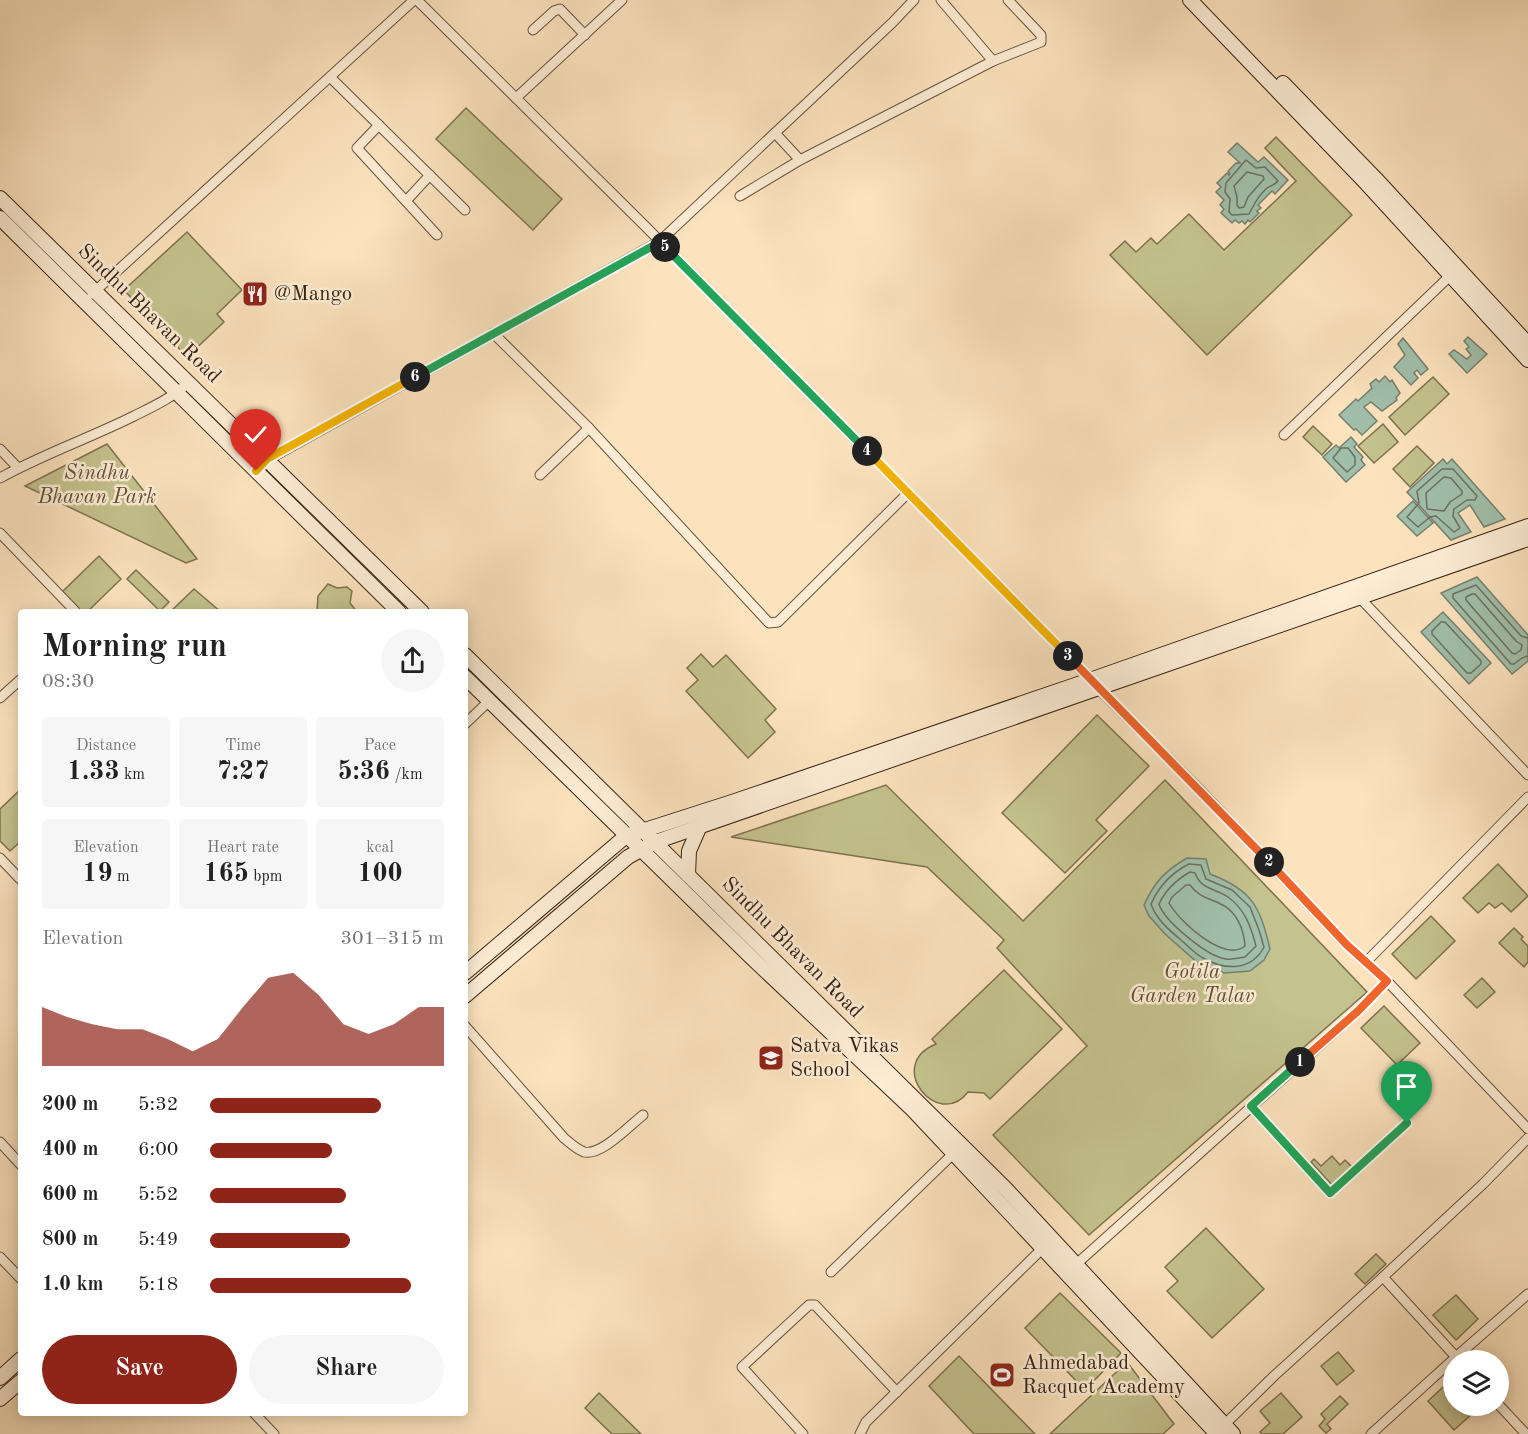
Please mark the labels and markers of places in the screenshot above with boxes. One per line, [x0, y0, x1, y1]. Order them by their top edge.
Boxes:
pin: 5 [650, 232, 680, 262]
restaurant icon: @Mango [240, 279, 270, 309]
place label: @Mango [274, 284, 352, 305]
pin: 6 [400, 362, 430, 392]
pin [230, 409, 281, 471]
pin: 4 [852, 436, 882, 466]
pin: 3 [1053, 641, 1083, 671]
pin: 2 [1254, 847, 1284, 877]
place label: Satva Vikas School [790, 1036, 899, 1081]
school or university icon: Satva Vikas School [756, 1043, 786, 1073]
pin: 1 [1285, 1047, 1315, 1077]
pin [1381, 1061, 1432, 1123]
place label: Ahmedabad Racquet Academy [1022, 1353, 1185, 1398]
sports icon: Ahmedabad Racquet Academy [987, 1360, 1017, 1390]

